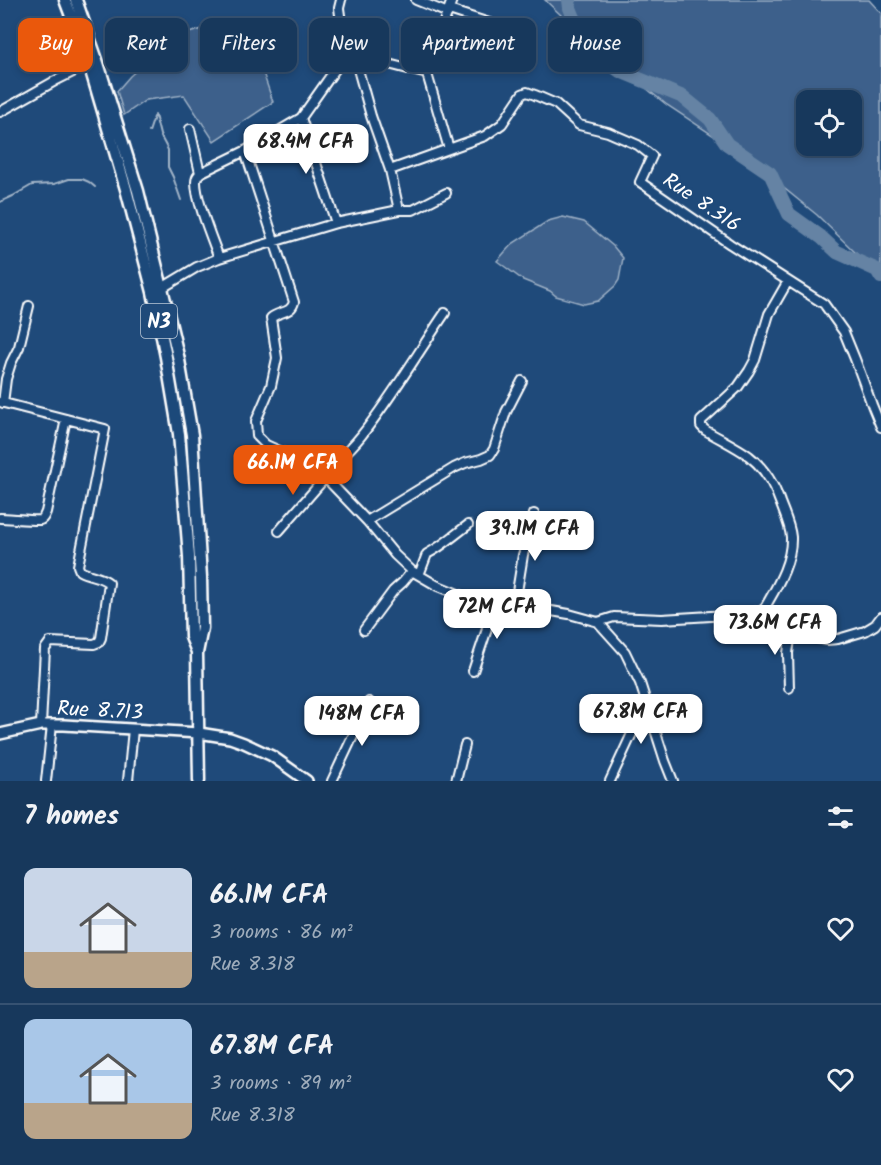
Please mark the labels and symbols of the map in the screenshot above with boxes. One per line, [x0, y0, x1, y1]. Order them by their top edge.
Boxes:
pin: 68.4M CFA [237, 124, 375, 175]
street label: Rue 8.316 [655, 165, 747, 242]
road number: N3 [141, 304, 177, 338]
pin: 66.1M CFA [224, 445, 362, 496]
pin: 39.1M CFA [466, 511, 604, 562]
pin: 72M CFA [442, 589, 552, 640]
pin: 73.6M CFA [706, 605, 844, 656]
street label: Rue 8.713 [56, 693, 144, 730]
pin: 67.8M CFA [572, 694, 710, 745]
pin: 148M CFA [300, 696, 424, 747]

